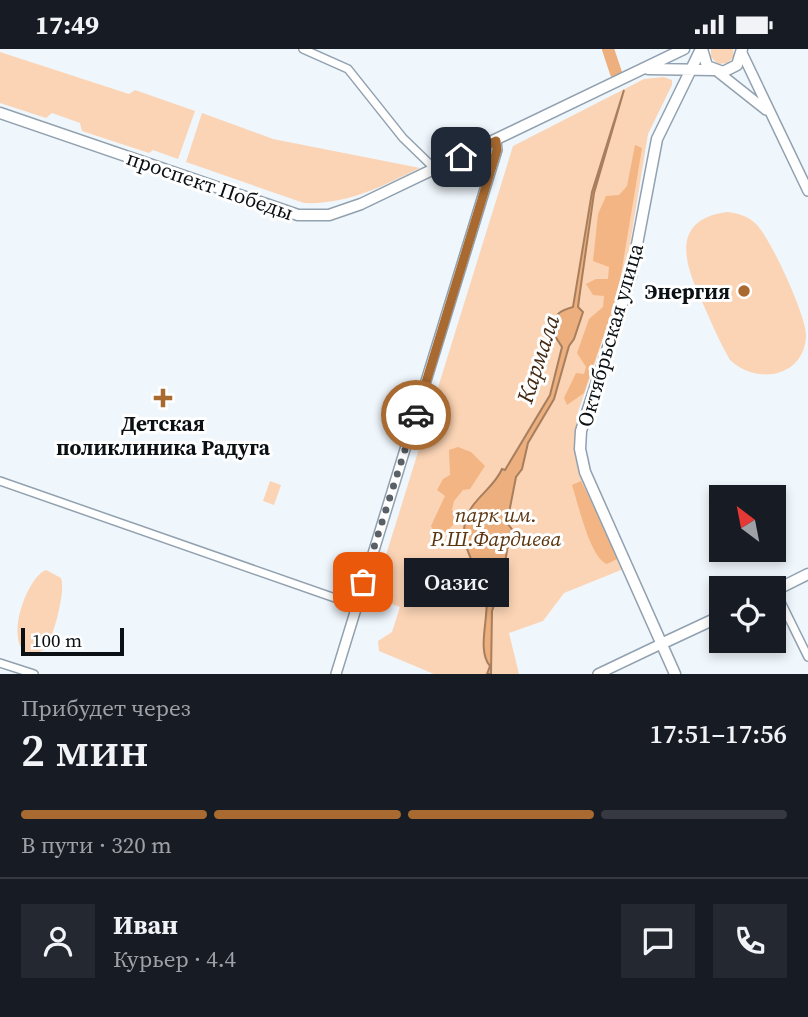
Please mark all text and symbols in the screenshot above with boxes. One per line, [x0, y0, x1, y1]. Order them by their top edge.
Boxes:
text: 17:49 [35, 7, 99, 43]
pin [431, 127, 491, 187]
icon: home [442, 138, 480, 176]
street label: проспект Победы [123, 143, 297, 227]
street label: Октябрьская улица [570, 240, 650, 430]
place label: Энергия [645, 277, 730, 306]
marker: Энергия [736, 283, 752, 299]
water label: Кармала [508, 311, 567, 408]
courier [381, 380, 451, 450]
marker: Детская поликлиника Радуга [153, 388, 173, 408]
icon: car [397, 396, 435, 434]
place label: Детская поликлиника Радуга [56, 409, 271, 462]
north arrow [709, 485, 786, 562]
map controls [709, 485, 786, 653]
park label: парк им. Р.Ш.Фардиева [429, 500, 562, 553]
pin [333, 552, 393, 612]
callout: Оазис [405, 557, 510, 607]
icon: bag [344, 563, 382, 601]
text: Оазис [424, 566, 489, 598]
button: locate [709, 576, 786, 653]
scale bar [21, 625, 124, 657]
text: 100 m [32, 627, 82, 653]
text: Прибудет через [21, 692, 191, 724]
text: 17:51–17:56 [650, 716, 787, 752]
text: 2 мин [21, 718, 149, 781]
text: В пути · 320 m [21, 829, 172, 861]
button: person [21, 904, 95, 978]
button: chat [621, 904, 695, 978]
button: phone [713, 904, 787, 978]
text: Иван [113, 907, 178, 943]
text: Курьер · 4.4 [113, 943, 236, 975]

